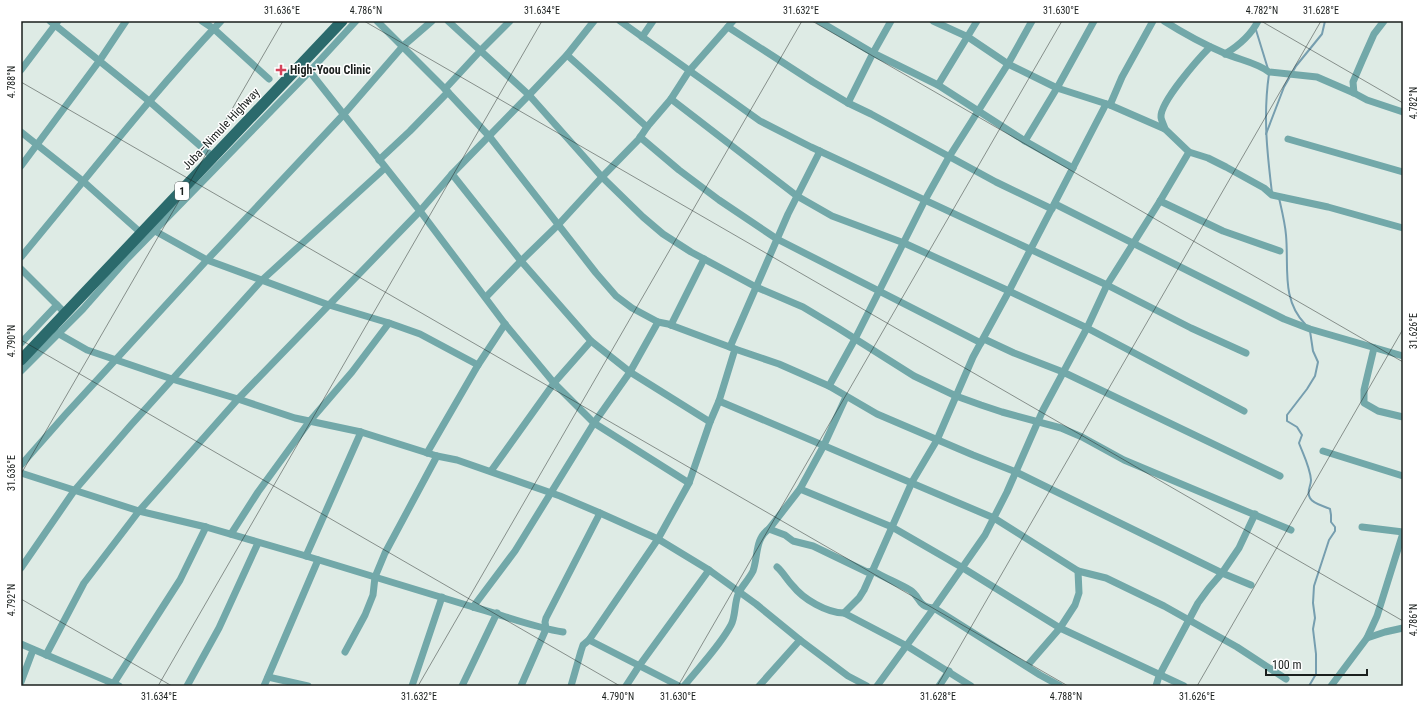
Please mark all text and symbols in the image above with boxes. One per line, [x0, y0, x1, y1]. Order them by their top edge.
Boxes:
text: 31.636°E [264, 5, 300, 16]
text: 4.786°N [350, 5, 382, 16]
text: 31.634°E [524, 5, 560, 16]
text: 31.632°E [783, 5, 819, 16]
text: 31.630°E [1043, 5, 1079, 16]
text: 4.782°N [1246, 5, 1278, 16]
text: 31.628°E [1303, 5, 1339, 16]
place label: High-Yoou Clinic [290, 63, 371, 77]
marker: High-Yoou Clinic [275, 64, 287, 76]
text: 4.788°N [6, 66, 17, 98]
street label: Juba–Nimule Highway [180, 85, 262, 173]
text: 4.782°N [1408, 87, 1419, 119]
road number: 1 [175, 182, 189, 200]
text: 31.626°E [1408, 313, 1419, 349]
text: 4.790°N [6, 325, 17, 357]
text: 31.636°E [6, 455, 17, 491]
text: 4.792°N [6, 584, 17, 616]
text: 4.786°N [1408, 604, 1419, 636]
scale bar [1266, 651, 1367, 677]
text: 100 m [1272, 658, 1302, 672]
text: 31.634°E [141, 691, 177, 702]
text: 31.632°E [401, 691, 437, 702]
text: 4.790°N [602, 691, 634, 702]
text: 31.630°E [660, 691, 696, 702]
text: 31.628°E [920, 691, 956, 702]
text: 4.788°N [1050, 691, 1082, 702]
text: 31.626°E [1179, 691, 1215, 702]

